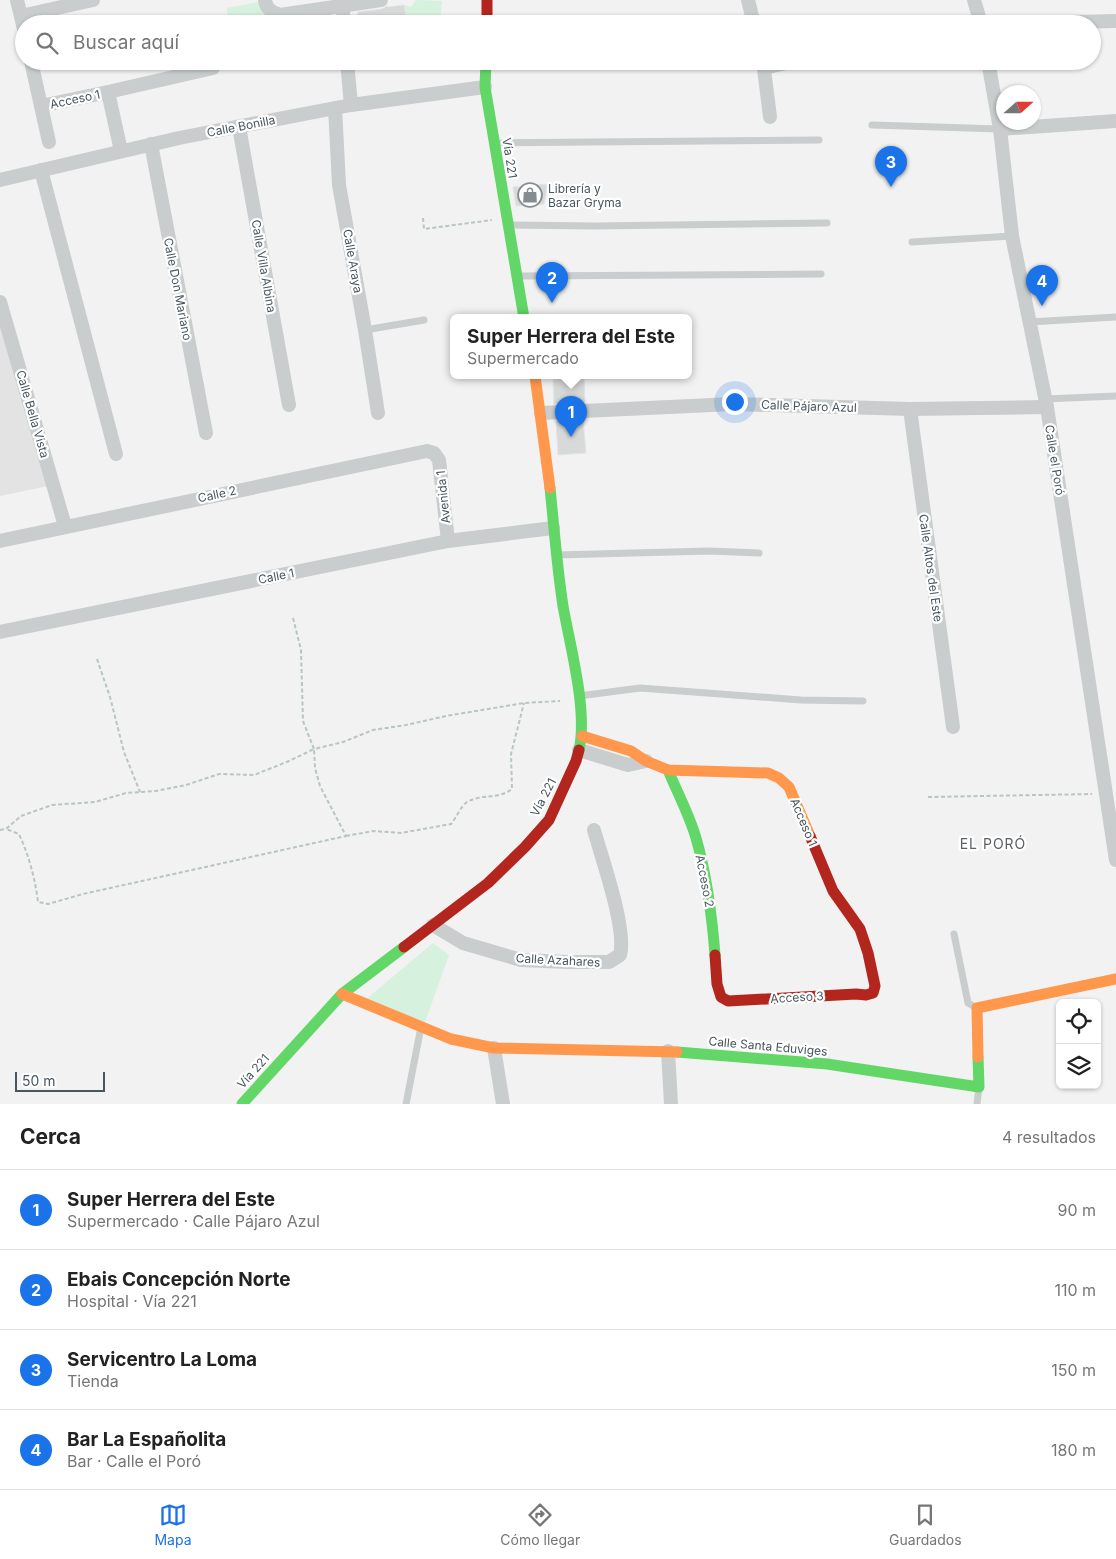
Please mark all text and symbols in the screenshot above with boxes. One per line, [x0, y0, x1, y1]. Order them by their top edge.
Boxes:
search box [15, 15, 1101, 70]
icon: search [33, 29, 61, 57]
text: Buscar aquí [73, 31, 179, 54]
north arrow [996, 85, 1041, 130]
street label: Acceso 1 [49, 86, 101, 112]
street label: Calle Bonilla [206, 112, 276, 140]
street label: Vía 221 [499, 137, 521, 179]
pin: 3 [875, 146, 907, 187]
place label: Librería y Bazar Gryma [548, 181, 622, 210]
shop icon: Librería y Bazar Gryma [517, 182, 543, 208]
street label: Calle Villa Albina [248, 218, 280, 314]
street label: Calle Araya [340, 228, 366, 294]
street label: Calle Don Mariano [161, 236, 195, 342]
pin: 2 [536, 262, 568, 303]
pin: 4 [1026, 265, 1058, 306]
popup [450, 314, 692, 379]
text: Super Herrera del Este [467, 325, 675, 348]
text: Supermercado [467, 348, 579, 368]
street label: Calle Bella Vista [13, 368, 53, 460]
your location [722, 389, 748, 415]
pin: 1 [555, 396, 587, 437]
street label: Calle Pájaro Azul [761, 397, 857, 415]
street label: Calle el Poró [1042, 424, 1068, 496]
street label: Avenida 1 [433, 470, 453, 524]
street label: Calle 2 [196, 483, 238, 505]
street label: Calle Altos del Este [916, 513, 946, 623]
street label: Calle 1 [257, 565, 295, 587]
street label: Vía 221 [527, 775, 559, 819]
street label: Acceso 1 [787, 796, 821, 848]
district label: EL PORÓ [960, 835, 1026, 852]
street label: Acceso 2 [693, 853, 717, 909]
street label: Calle Azahares [515, 950, 601, 970]
street label: Acceso 3 [770, 988, 824, 1006]
map controls [1056, 999, 1101, 1089]
button: locate [1056, 999, 1101, 1044]
street label: Calle Santa Eduviges [708, 1033, 828, 1059]
button: layers [1056, 1044, 1101, 1089]
street label: Vía 221 [234, 1051, 272, 1091]
scale bar [15, 1069, 105, 1092]
text: 50 m [22, 1072, 56, 1089]
text: Cerca [20, 1124, 81, 1149]
text: 4 resultados [1002, 1127, 1096, 1147]
text: Super Herrera del Este [67, 1188, 275, 1211]
text: 1 [33, 1200, 39, 1220]
text: 90 m [1057, 1200, 1096, 1220]
text: Supermercado · Calle Pájaro Azul [67, 1211, 320, 1231]
text: Ebais Concepción Norte [67, 1268, 291, 1291]
text: 2 [31, 1280, 41, 1300]
text: 110 m [1054, 1280, 1096, 1300]
text: Hospital · Vía 221 [67, 1291, 197, 1311]
text: Servicentro La Loma [67, 1348, 257, 1371]
text: 3 [31, 1360, 41, 1380]
text: 150 m [1051, 1360, 1096, 1380]
text: Tienda [67, 1371, 119, 1391]
text: Bar La Españolita [67, 1428, 226, 1451]
text: 4 [31, 1440, 41, 1460]
text: 180 m [1051, 1440, 1096, 1460]
text: Bar · Calle el Poró [67, 1451, 201, 1471]
tab: Mapa [154, 1501, 192, 1548]
tab: Cómo llegar [500, 1501, 580, 1548]
tab: Guardados [889, 1501, 962, 1548]

